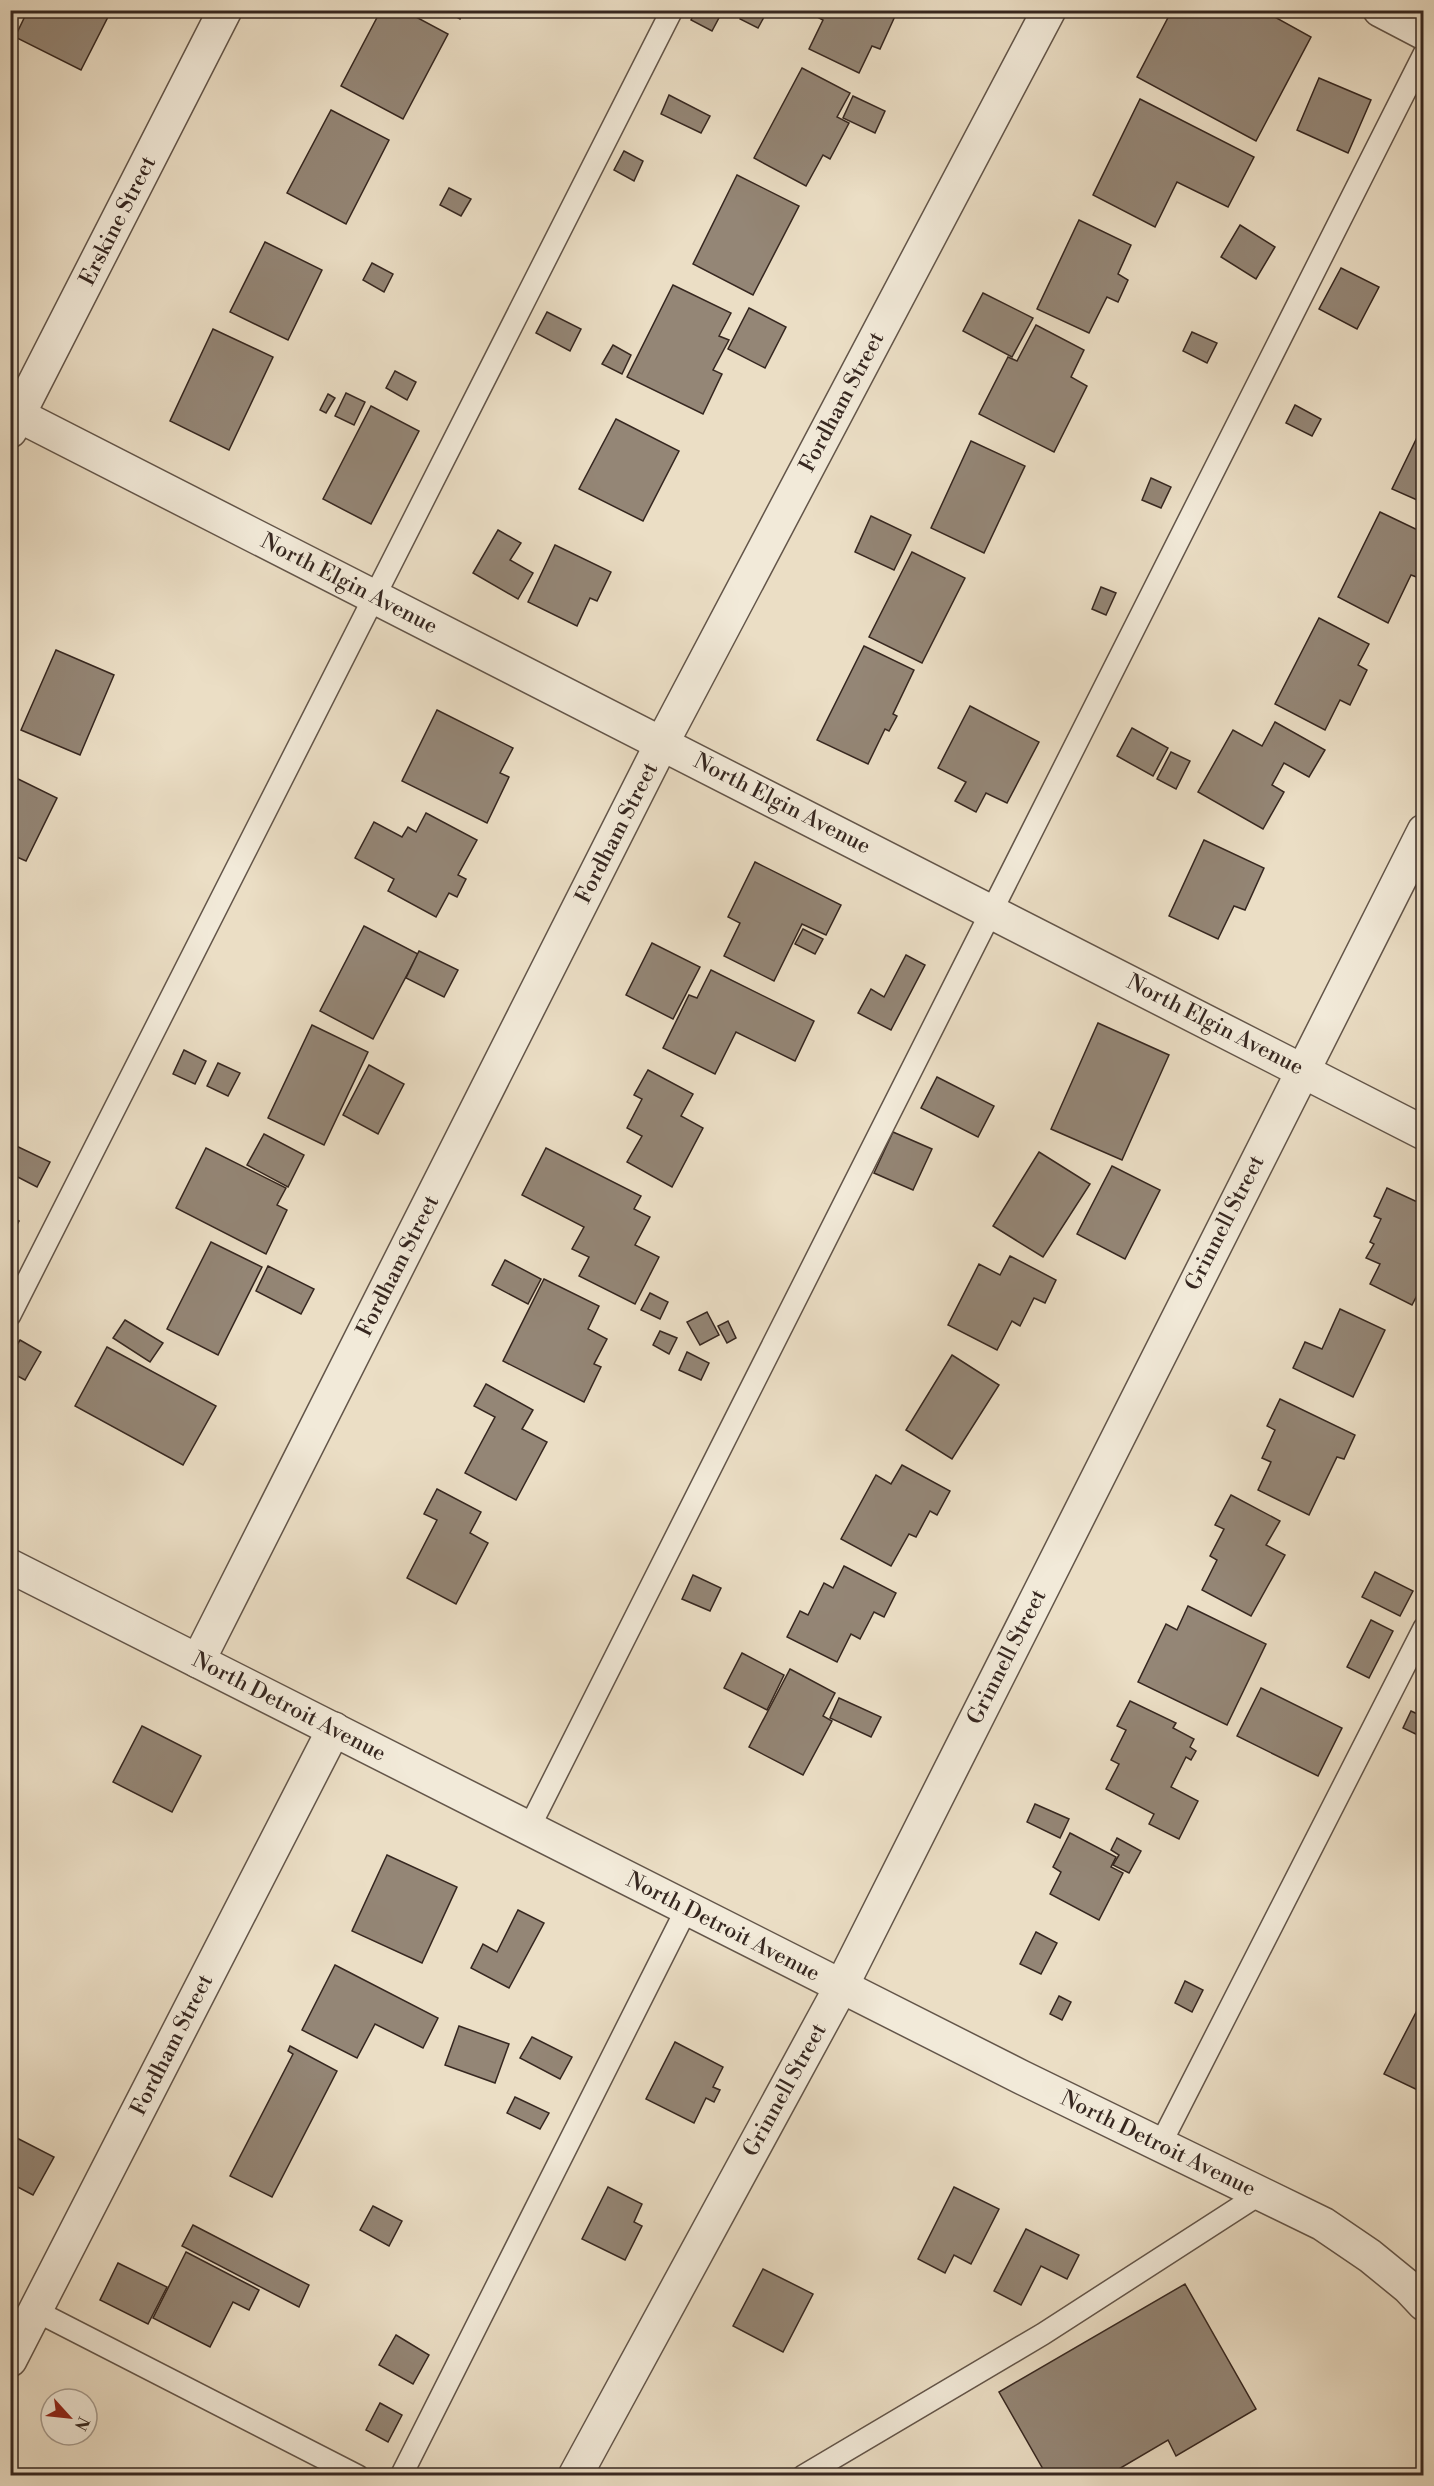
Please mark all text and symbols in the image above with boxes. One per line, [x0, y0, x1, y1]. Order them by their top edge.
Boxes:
street label: Erskine Street [74, 152, 162, 290]
street label: Fordham Street [794, 327, 890, 477]
street label: North Elgin Avenue [256, 528, 442, 640]
street label: North Elgin Avenue [689, 748, 875, 860]
street label: Fordham Street [570, 758, 664, 908]
street label: North Elgin Avenue [1122, 969, 1308, 1081]
street label: Grinnell Street [1179, 1151, 1271, 1295]
street label: Fordham Street [351, 1191, 445, 1341]
street label: Grinnell Street [961, 1585, 1053, 1729]
street label: North Detroit Avenue [188, 1646, 390, 1768]
street label: North Detroit Avenue [622, 1866, 824, 1988]
street label: Fordham Street [125, 1970, 219, 2120]
street label: Grinnell Street [737, 2019, 833, 2161]
street label: North Detroit Avenue [1056, 2085, 1260, 2203]
north arrow [39, 2387, 99, 2447]
text: N [70, 2413, 93, 2434]

